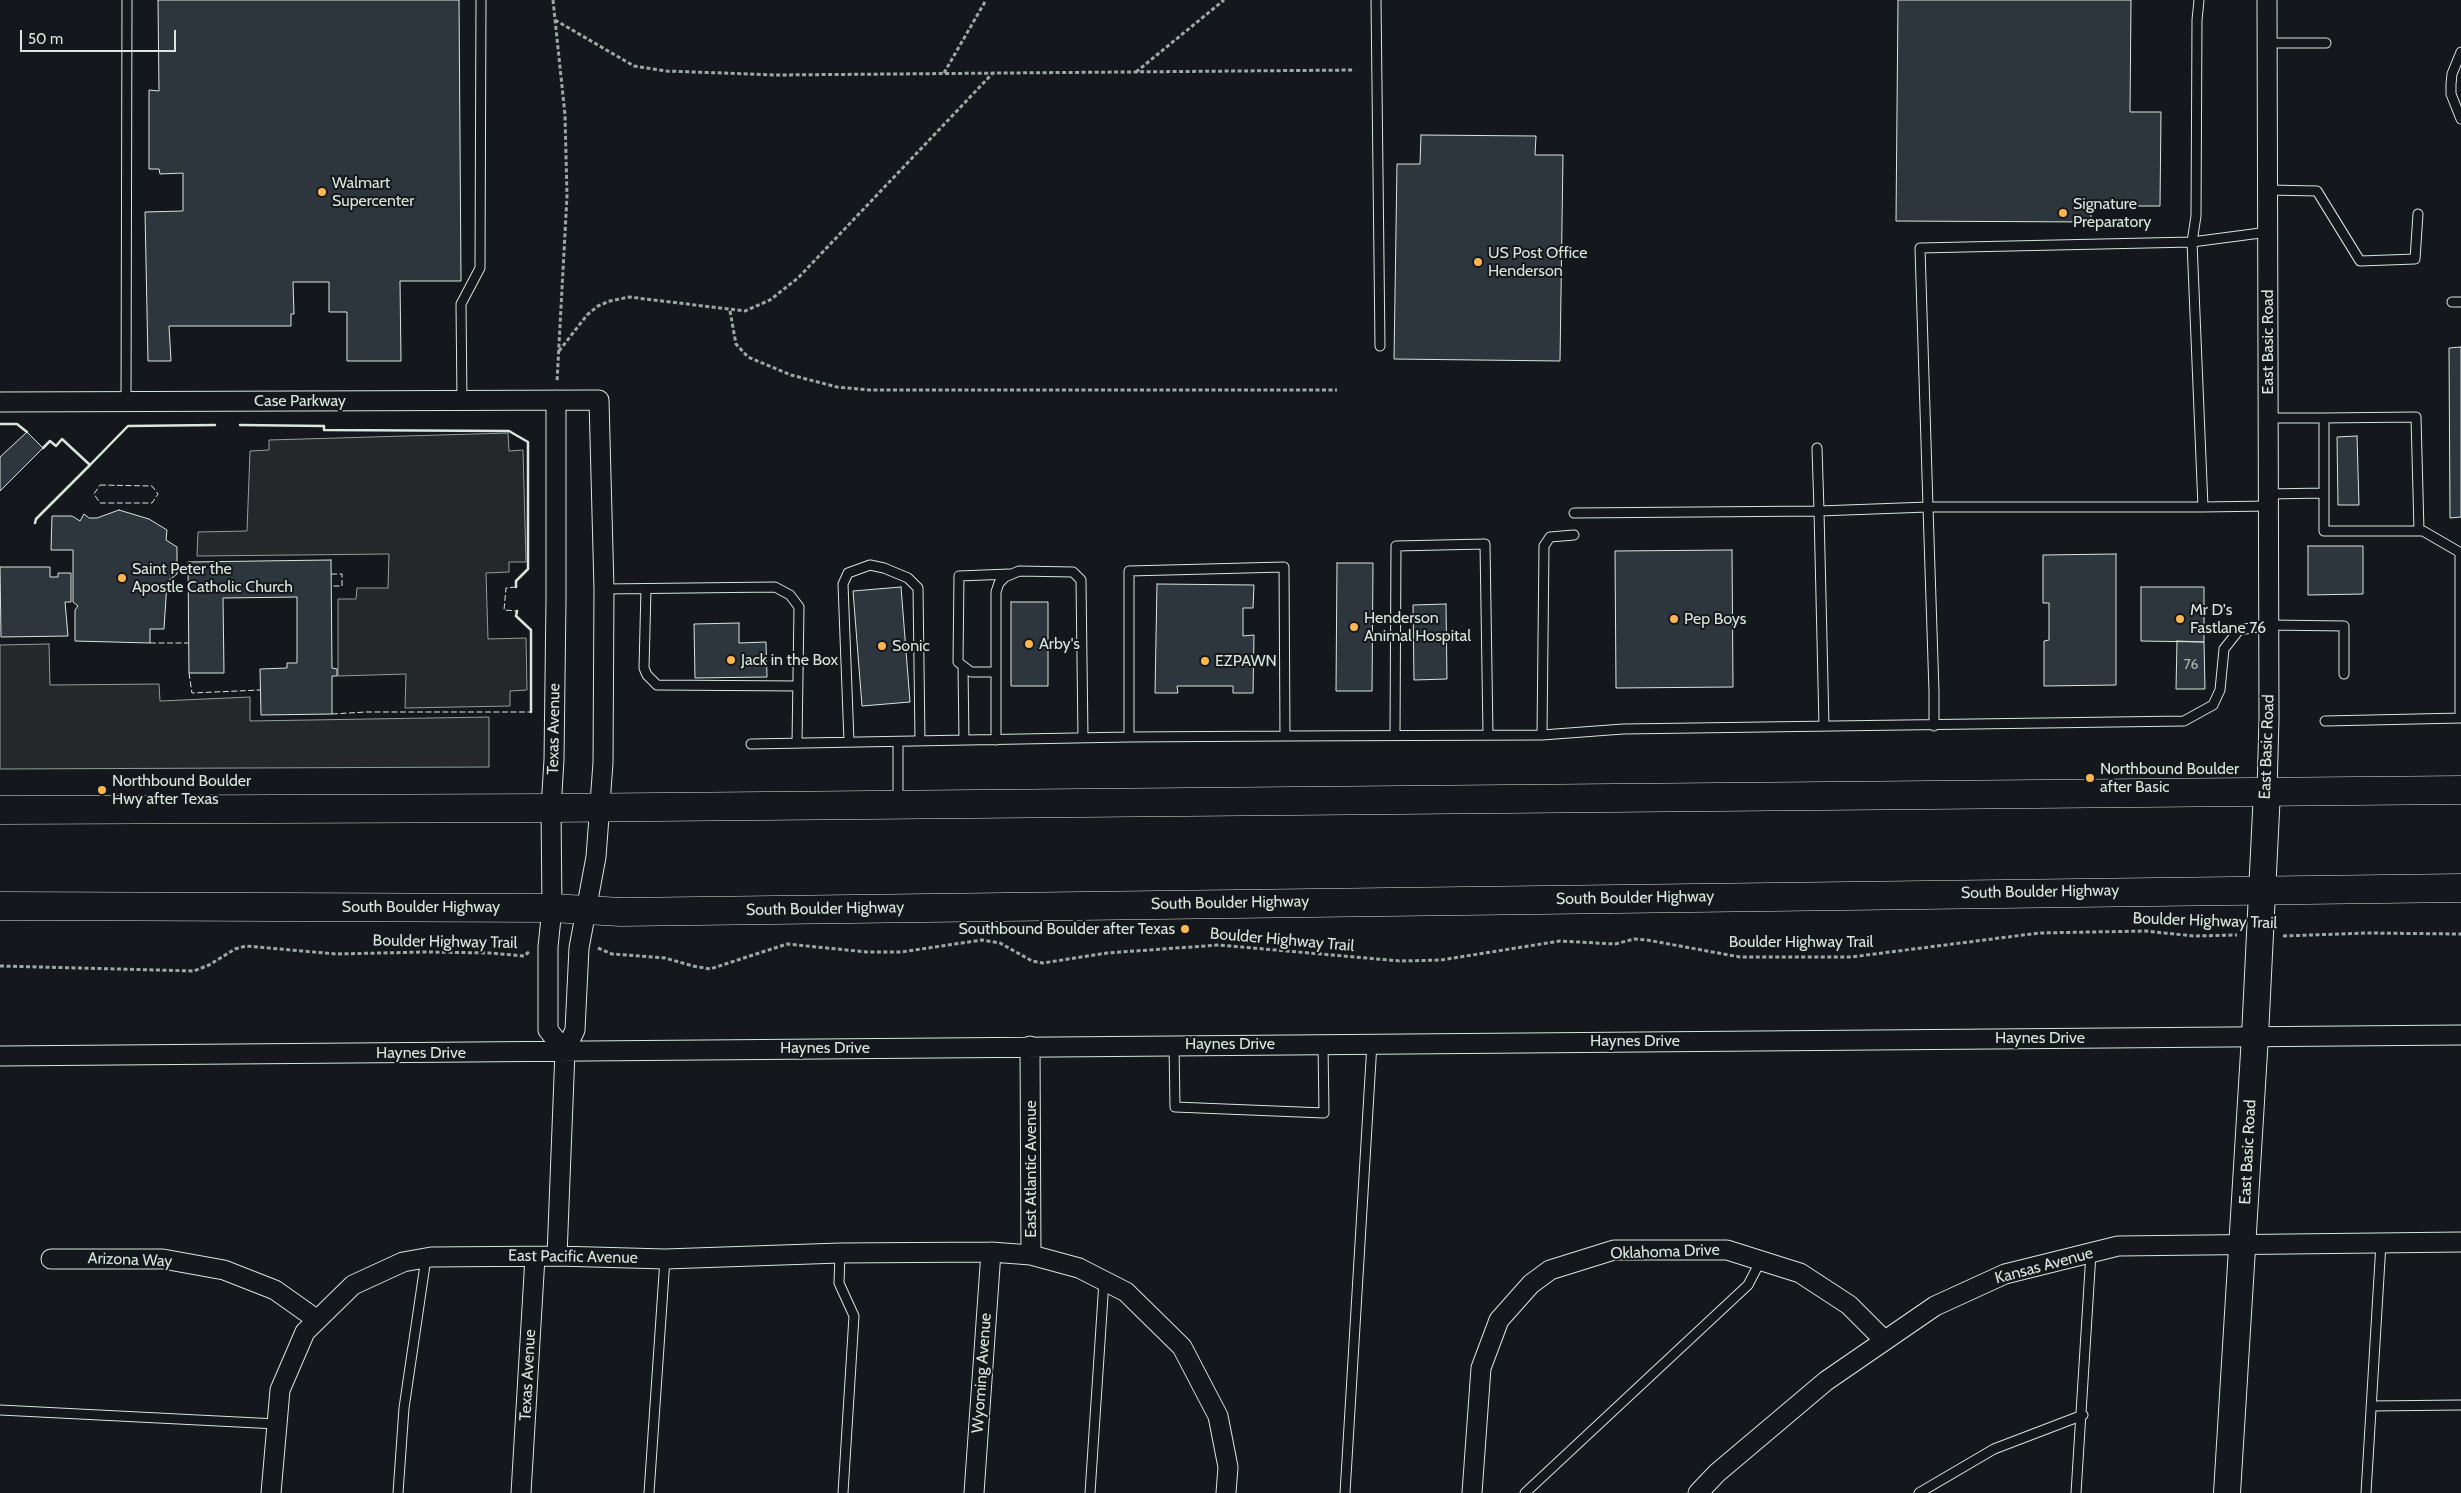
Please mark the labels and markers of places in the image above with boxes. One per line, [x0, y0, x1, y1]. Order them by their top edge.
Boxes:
place label: Walmart Supercenter [332, 173, 414, 211]
marker: Walmart Supercenter [316, 186, 328, 198]
place label: Signature Preparatory [2073, 194, 2151, 232]
marker: Signature Preparatory [2057, 207, 2069, 219]
place label: US Post Office Henderson [1488, 243, 1587, 281]
marker: US Post Office Henderson [1472, 256, 1484, 268]
place label: Saint Peter the Apostle Catholic Church [132, 559, 293, 597]
marker: Saint Peter the Apostle Catholic Church [116, 572, 128, 584]
place label: Mr D's Fastlane 76 [2190, 600, 2266, 638]
place label: Henderson Animal Hospital [1364, 608, 1471, 646]
place label: Pep Boys [1684, 609, 1746, 629]
marker: Pep Boys [1668, 613, 1680, 625]
marker: Mr D's Fastlane 76 [2174, 613, 2186, 625]
marker: Henderson Animal Hospital [1348, 621, 1360, 633]
place label: Arby's [1039, 634, 1080, 654]
place label: Sonic [892, 636, 930, 656]
marker: Arby's [1023, 638, 1035, 650]
marker: Sonic [876, 640, 888, 652]
place label: Jack in the Box [741, 650, 838, 670]
place label: EZPAWN [1215, 651, 1277, 671]
marker: Jack in the Box [725, 654, 737, 666]
marker: EZPAWN [1199, 655, 1211, 667]
place label: Northbound Boulder after Basic [2100, 759, 2239, 797]
place label: Northbound Boulder Hwy after Texas [112, 771, 251, 809]
marker: Northbound Boulder after Basic [2084, 772, 2096, 784]
marker: Northbound Boulder Hwy after Texas [96, 784, 108, 796]
place label: Southbound Boulder after Texas [958, 919, 1175, 939]
marker: Southbound Boulder after Texas [1179, 923, 1191, 935]

